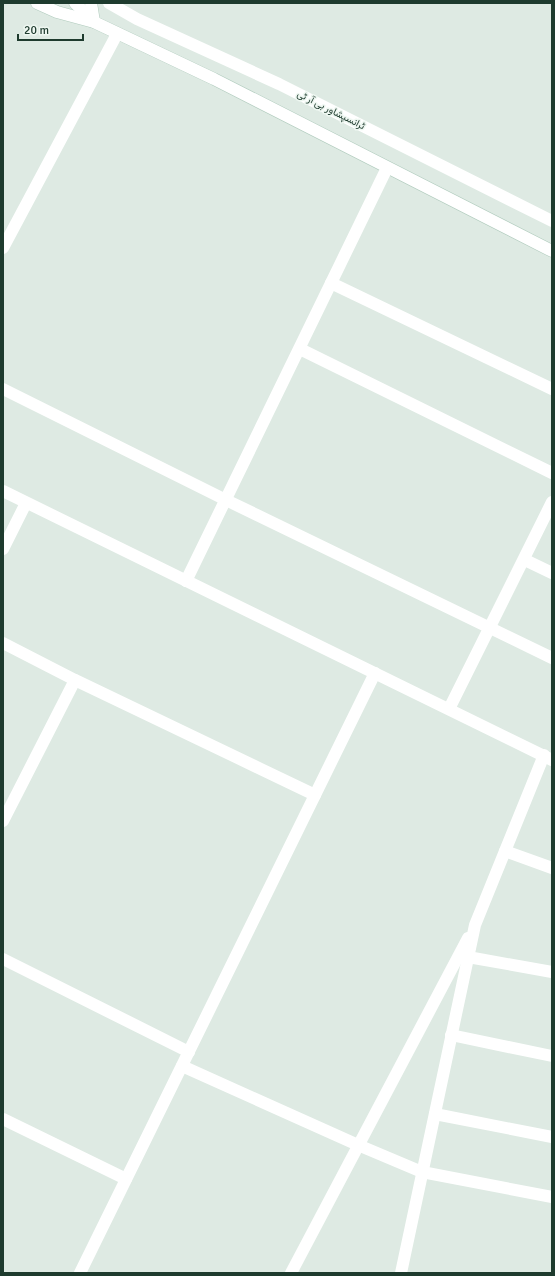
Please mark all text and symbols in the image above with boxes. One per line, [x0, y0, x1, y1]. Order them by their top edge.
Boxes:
scale bar [18, 16, 83, 42]
text: 20 m [24, 23, 49, 38]
street label: ٹرانسپشاور بی آر ٹی [295, 88, 367, 133]

